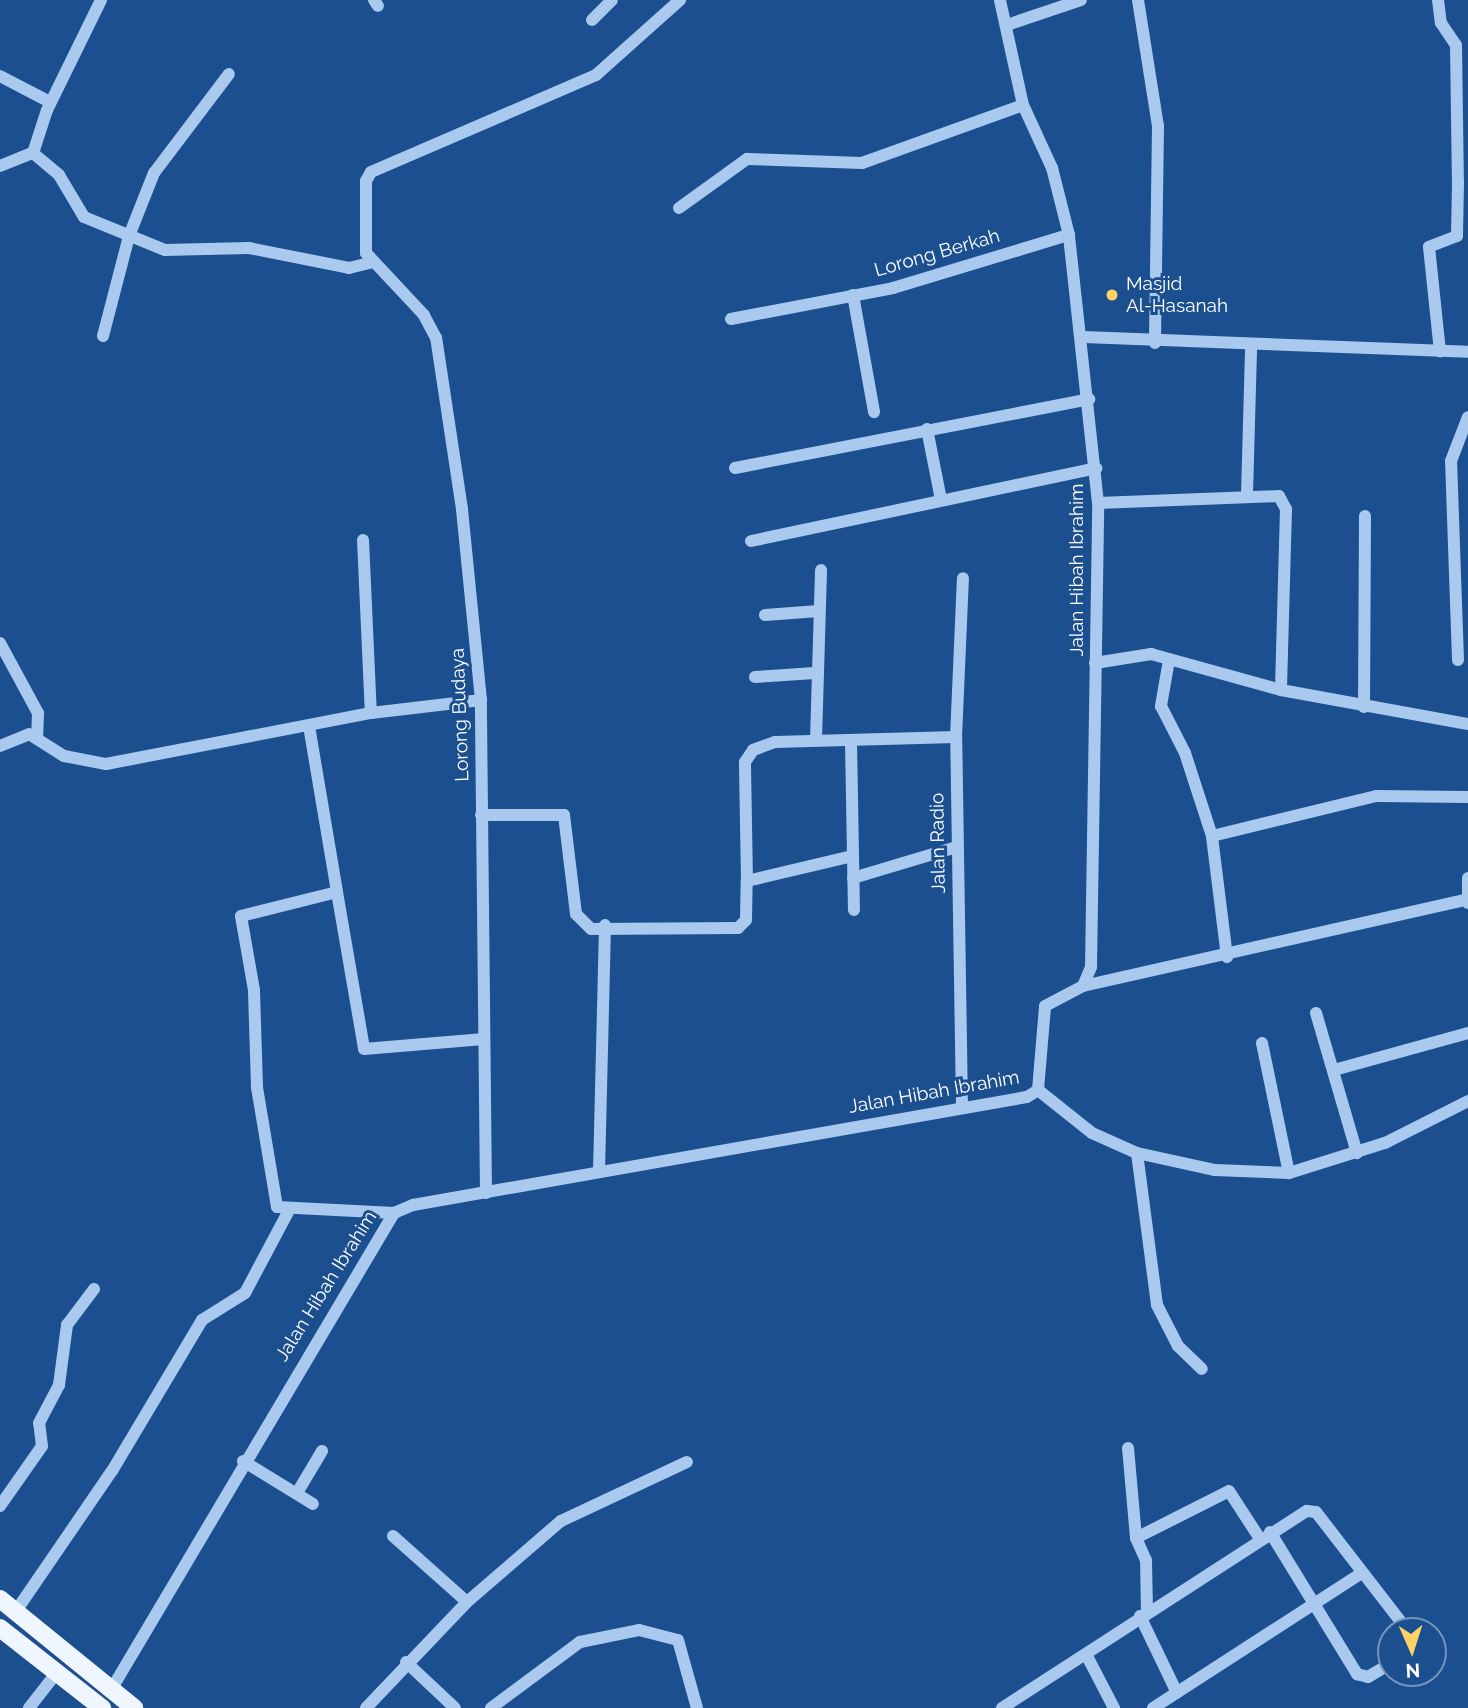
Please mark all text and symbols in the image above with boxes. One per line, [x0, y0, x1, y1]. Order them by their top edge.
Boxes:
street label: Lorong Berkah [872, 224, 1002, 282]
place label: Masjid Al-Hasanah [1126, 273, 1228, 317]
marker: Masjid Al-Hasanah [1104, 287, 1120, 303]
street label: Jalan Hibah Ibrahim [1066, 483, 1088, 657]
street label: Lorong Budaya [446, 648, 474, 782]
street label: Jalan Radio [926, 792, 950, 894]
street label: Jalan Hibah Ibrahim [847, 1066, 1021, 1118]
street label: Jalan Hibah Ibrahim [270, 1207, 382, 1365]
north arrow [1377, 1617, 1447, 1687]
text: N [1405, 1660, 1421, 1682]

